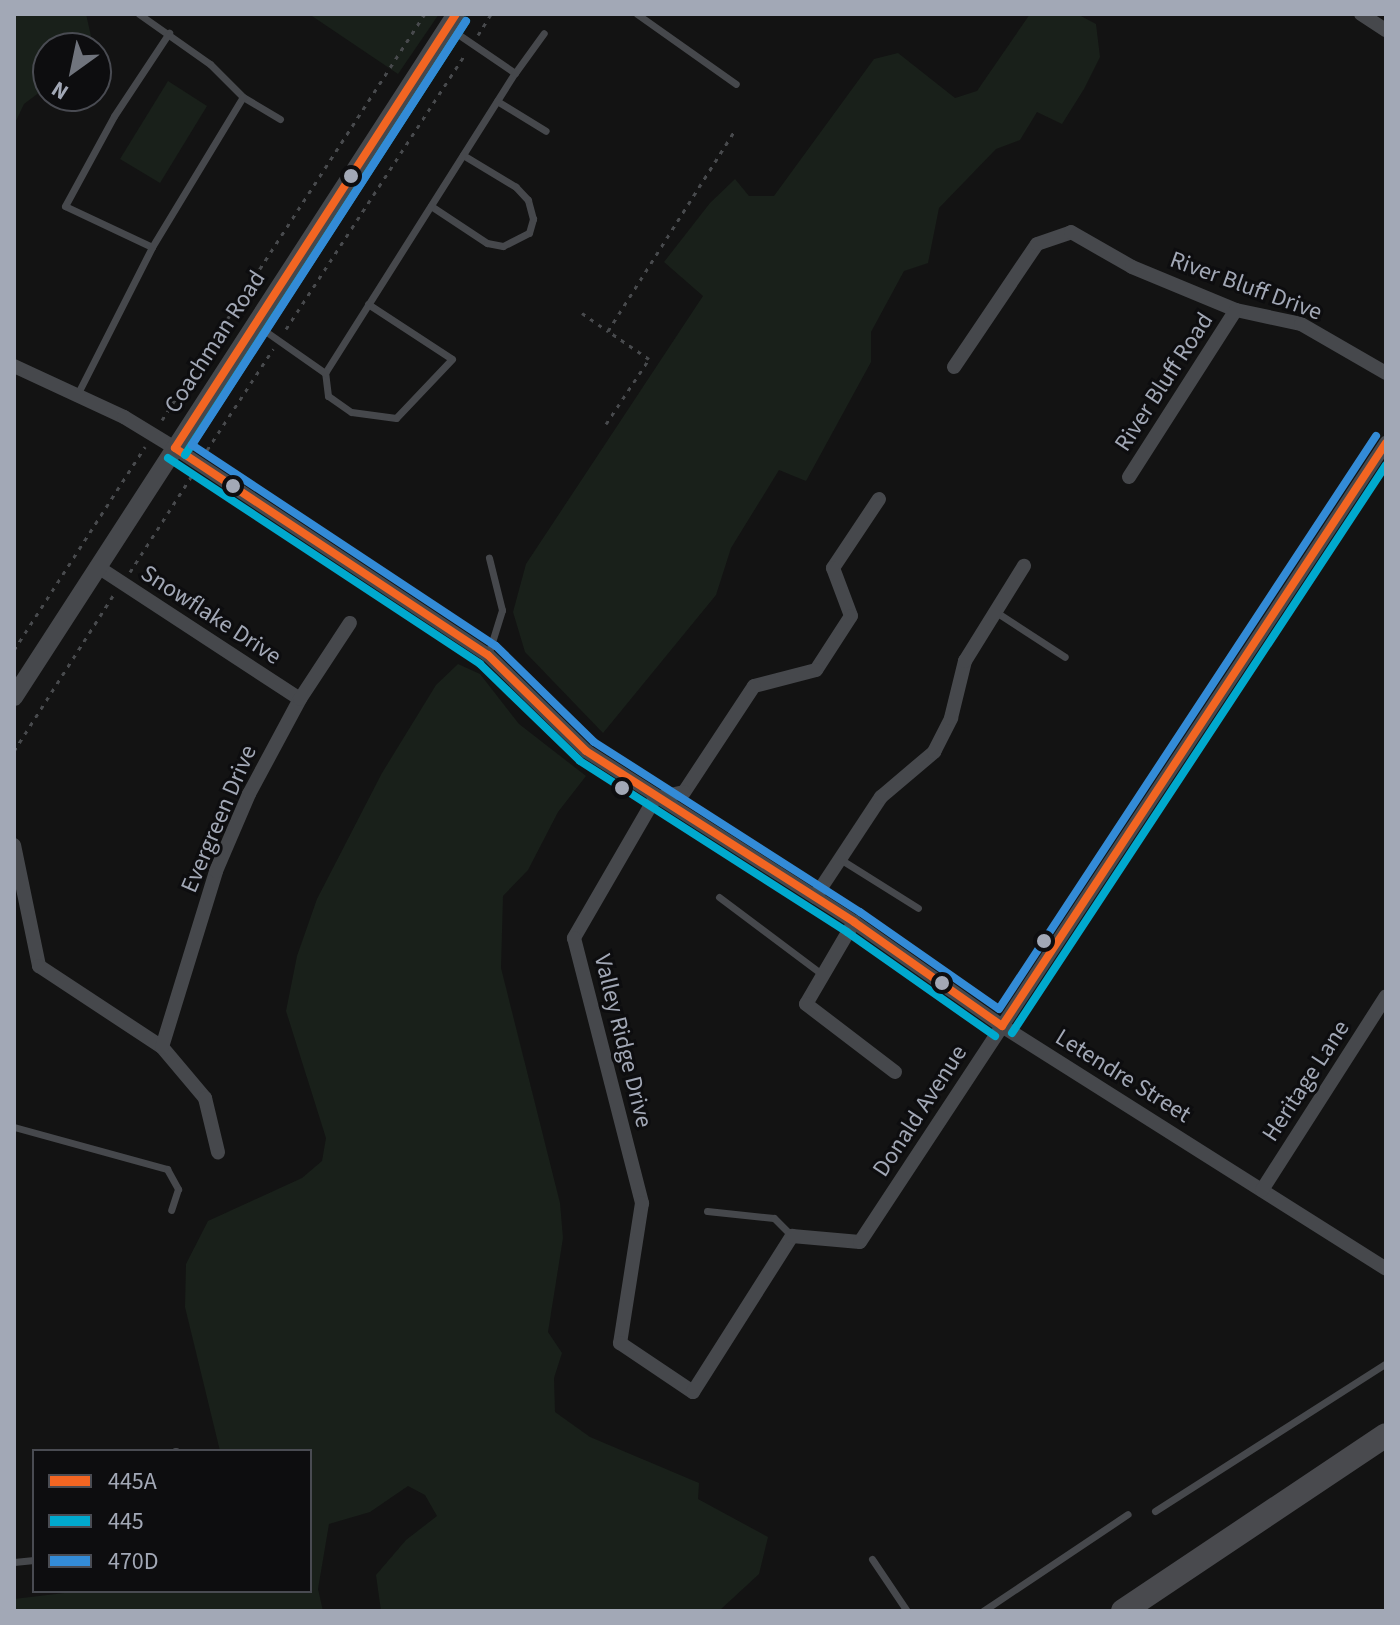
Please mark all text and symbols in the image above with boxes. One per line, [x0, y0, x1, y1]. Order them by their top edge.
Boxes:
north arrow [32, 32, 112, 112]
text: N [45, 73, 75, 108]
unlabelled marker [343, 168, 359, 184]
street label: River Bluff Drive [1166, 245, 1326, 327]
street label: Coachman Road [158, 265, 272, 419]
street label: River Bluff Road [1109, 307, 1219, 457]
unlabelled marker [225, 478, 241, 494]
street label: Snowflake Drive [135, 559, 287, 671]
street label: Evergreen Drive [175, 741, 263, 897]
unlabelled marker [614, 780, 630, 796]
unlabelled marker [1036, 933, 1052, 949]
street label: Valley Ridge Drive [588, 951, 658, 1131]
unlabelled marker [934, 975, 950, 991]
street label: Heritage Lane [1256, 1015, 1356, 1147]
street label: Letendre Street [1050, 1023, 1196, 1129]
street label: Donald Avenue [867, 1040, 973, 1182]
legend [32, 1449, 312, 1593]
text: 445A [108, 1464, 157, 1499]
text: 445 [108, 1504, 144, 1539]
text: 470D [108, 1544, 159, 1579]

